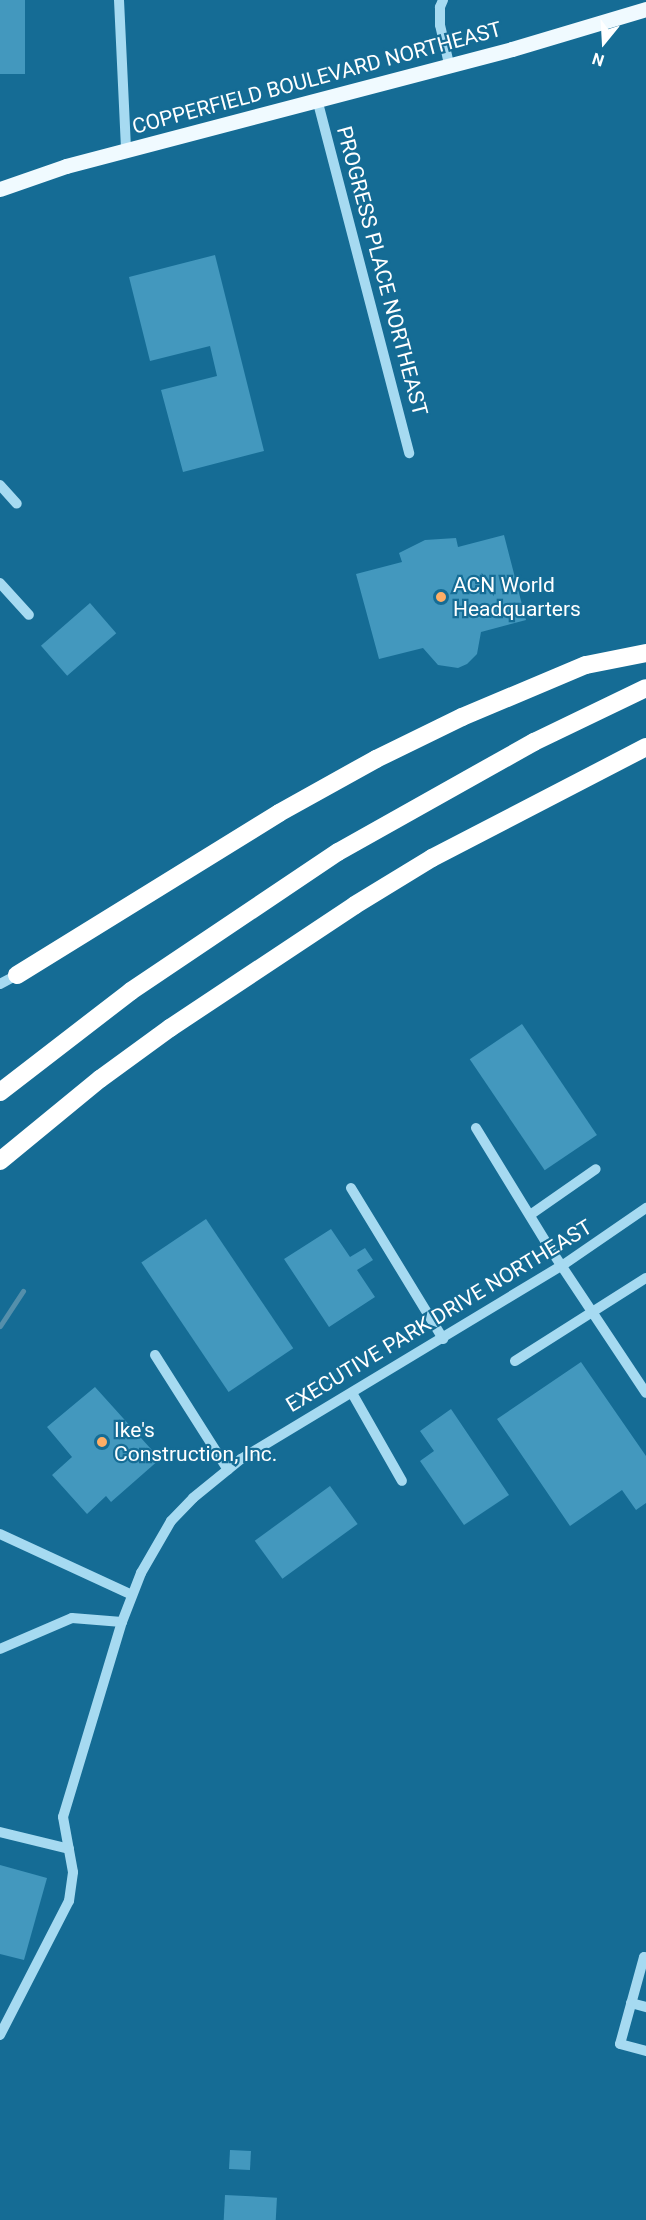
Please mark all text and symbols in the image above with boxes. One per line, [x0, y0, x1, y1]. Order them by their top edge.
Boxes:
north arrow [574, 12, 634, 72]
street label: COPPERFIELD BOULEVARD NORTHEAST [130, 16, 504, 140]
text: N [590, 49, 607, 70]
street label: PROGRESS PLACE NORTHEAST [331, 123, 433, 419]
place label: ACN World Headquarters [453, 572, 581, 622]
marker: ACN World Headquarters [434, 590, 448, 604]
street label: EXECUTIVE PARK DRIVE NORTHEAST [281, 1214, 597, 1418]
place label: Ike's Construction, Inc. [114, 1417, 277, 1467]
marker: Ike's Construction, Inc. [95, 1435, 109, 1449]

